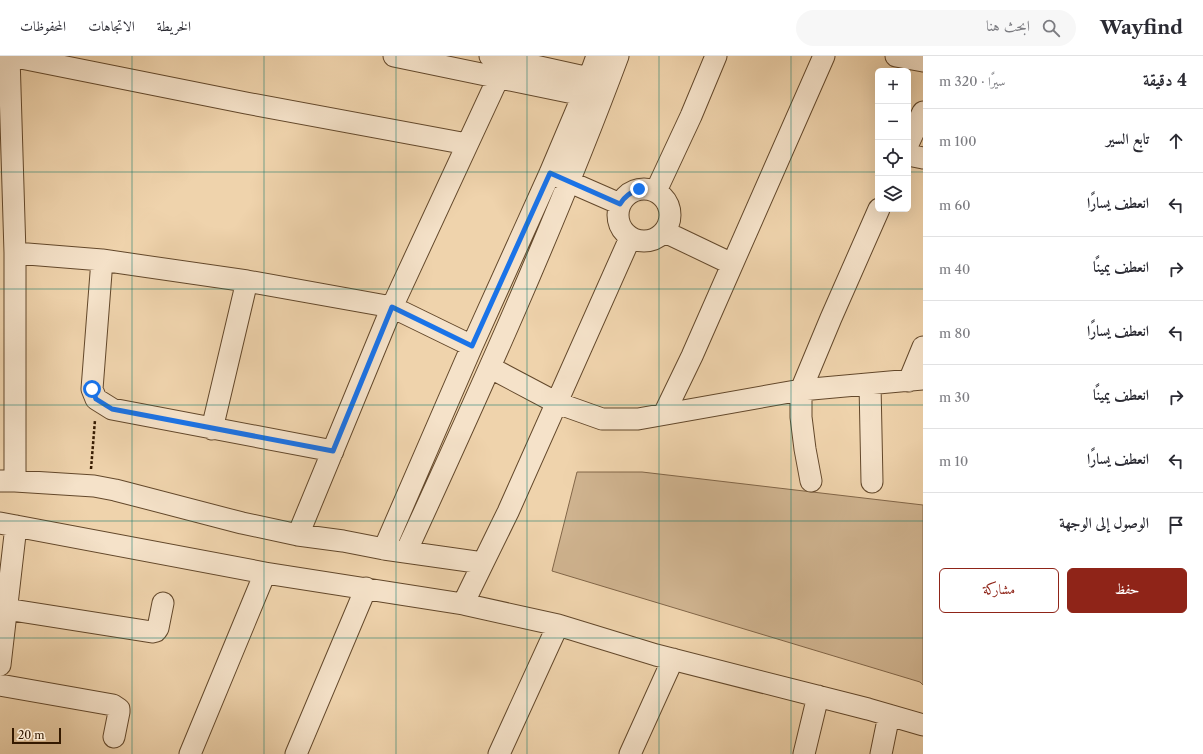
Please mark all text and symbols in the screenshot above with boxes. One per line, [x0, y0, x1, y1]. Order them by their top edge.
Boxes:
search box [796, 10, 1076, 46]
text: ابحث هنا [986, 16, 1030, 35]
text: Wayfind [1100, 16, 1183, 39]
text: المحفوظات [20, 17, 66, 35]
text: الاتجاهات [88, 17, 135, 35]
text: الخريطة [157, 17, 191, 35]
icon: search [1040, 17, 1062, 39]
map controls [875, 68, 911, 212]
button: + [875, 68, 911, 104]
text: 4 دقيقة [1143, 70, 1187, 90]
text: سيرًا · 320 m [939, 73, 1005, 89]
button: − [875, 104, 911, 140]
text: تابع السير [1106, 129, 1149, 148]
icon: ahead [1165, 130, 1187, 152]
text: 100 m [939, 133, 977, 149]
button: locate [875, 140, 911, 176]
button: layers [875, 176, 911, 212]
route end [630, 180, 648, 198]
text: انعطف يسارًا [1087, 193, 1149, 212]
icon: left [1165, 194, 1187, 216]
text: 60 m [939, 197, 970, 213]
text: انعطف يمينًا [1093, 257, 1149, 276]
icon: right [1165, 258, 1187, 280]
text: 40 m [939, 261, 970, 277]
text: انعطف يسارًا [1087, 321, 1149, 340]
icon: left [1165, 322, 1187, 344]
text: 80 m [939, 325, 971, 341]
route start [83, 380, 101, 398]
text: انعطف يمينًا [1093, 385, 1149, 404]
icon: right [1165, 386, 1187, 408]
text: 30 m [939, 389, 970, 405]
text: انعطف يسارًا [1087, 449, 1149, 468]
icon: left [1165, 450, 1187, 472]
text: 10 m [939, 453, 968, 469]
text: الوصول إلى الوجهة [1059, 513, 1149, 532]
icon: arrive [1165, 514, 1187, 536]
button: مشاركة [939, 568, 1059, 613]
button: حفظ [1067, 568, 1187, 613]
scale bar [12, 726, 61, 745]
text: 20 m [18, 728, 44, 742]

